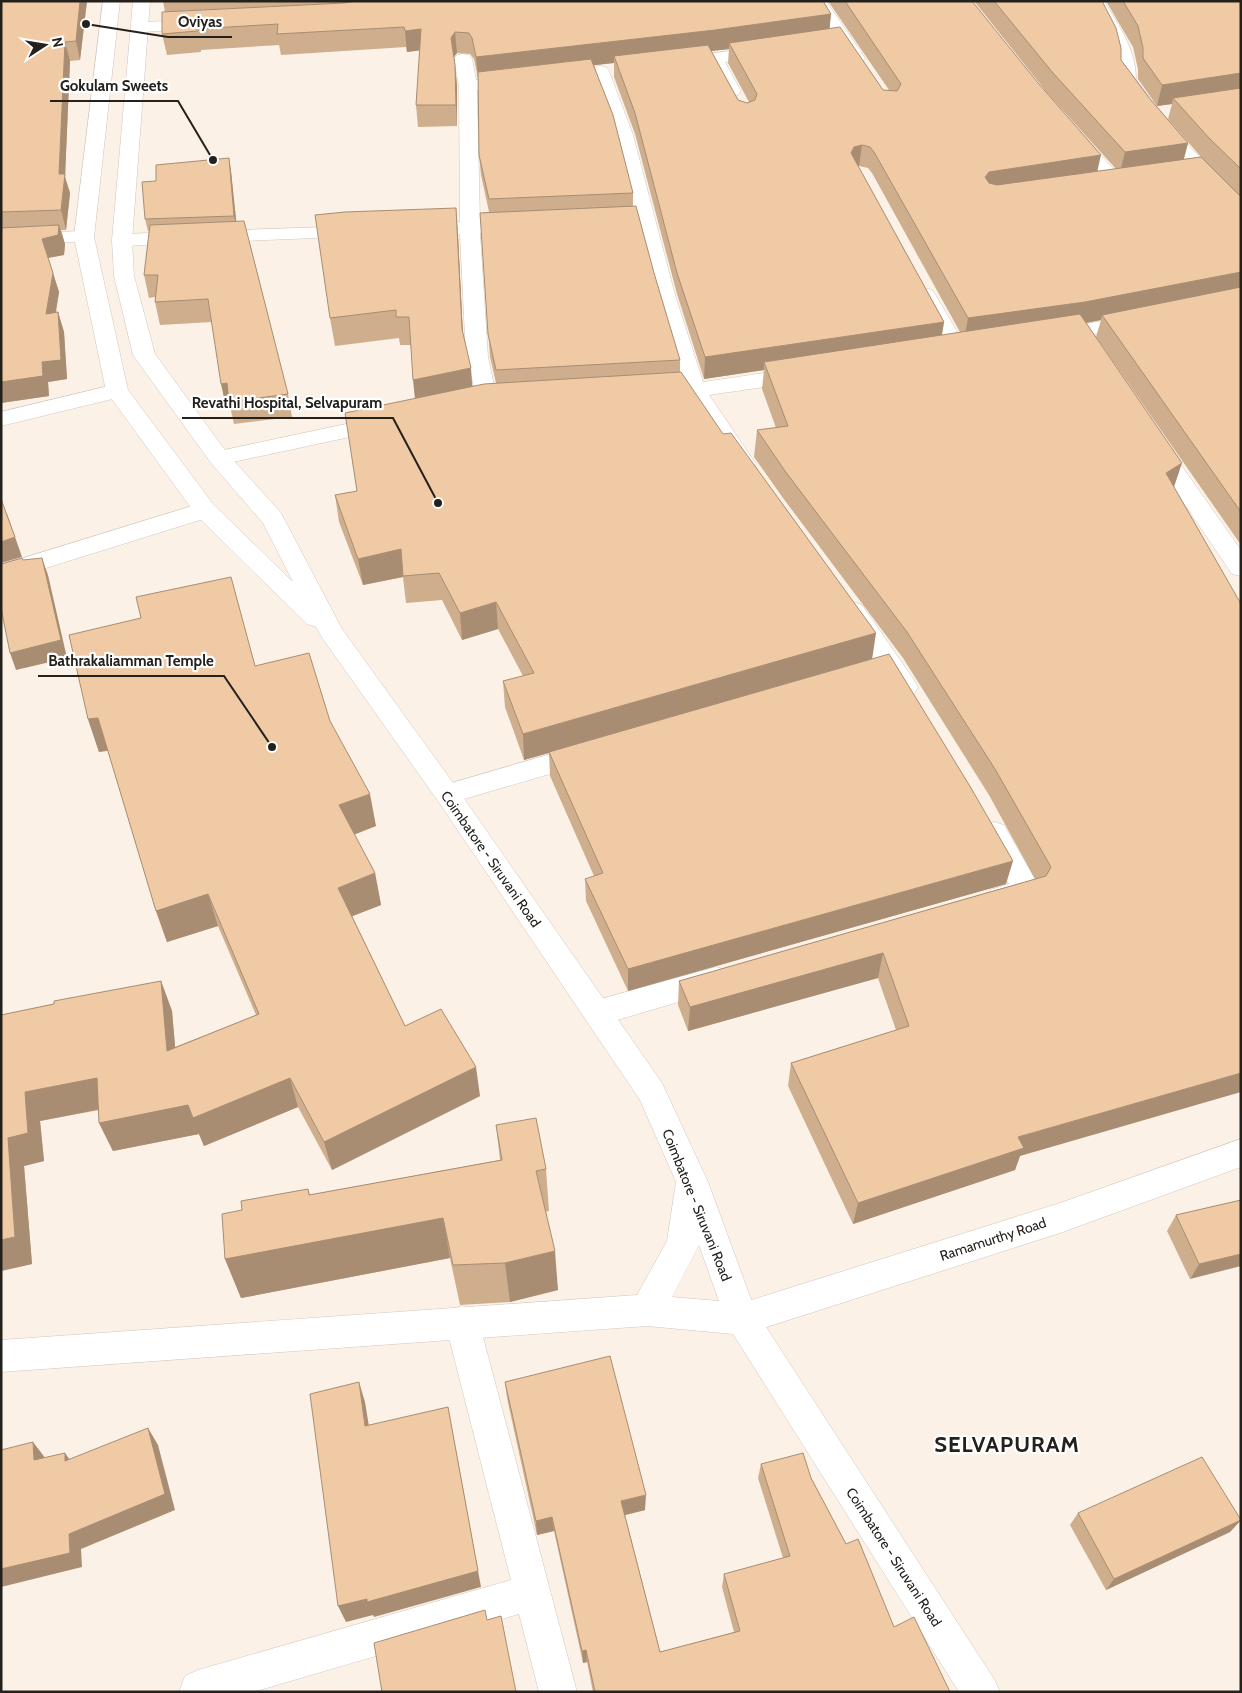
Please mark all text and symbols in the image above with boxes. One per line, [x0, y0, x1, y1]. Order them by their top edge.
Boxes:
callout: Oviyas [168, 7, 232, 37]
text: Oviyas [178, 13, 222, 31]
north arrow [20, 20, 70, 70]
text: N [48, 36, 68, 49]
callout: Gokulam Sweets [50, 71, 178, 101]
text: Gokulam Sweets [60, 77, 168, 95]
callout: Revathi Hospital, Selvapuram [182, 388, 393, 418]
text: Revathi Hospital, Selvapuram [192, 394, 382, 412]
callout: Bathrakaliamman Temple [38, 646, 224, 676]
text: Bathrakaliamman Temple [48, 652, 214, 670]
street label: Coimbatore - Siruvani Road [437, 787, 545, 931]
street label: Coimbatore - Siruvani Road [658, 1126, 736, 1284]
street label: Ramamurthy Road [938, 1213, 1048, 1265]
district label: SELVAPURAM [934, 1431, 1080, 1458]
street label: Coimbatore - Siruvani Road [842, 1484, 946, 1630]

